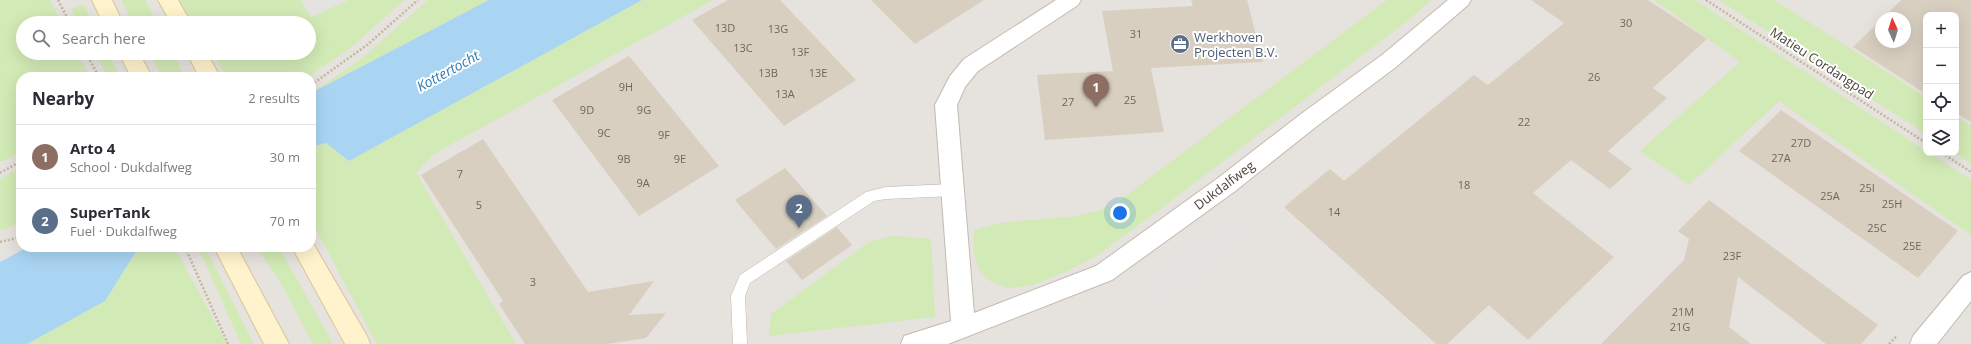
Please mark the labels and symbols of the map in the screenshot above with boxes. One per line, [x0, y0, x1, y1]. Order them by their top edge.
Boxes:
north arrow [1875, 12, 1911, 48]
house number: 30 [1620, 15, 1632, 30]
house number: 13D [715, 20, 735, 35]
house number: 13G [768, 21, 788, 36]
street label: Matieu Cordangpad [1767, 23, 1877, 103]
house number: 31 [1130, 26, 1142, 41]
place label: Werkhoven Projecten B.V. [1194, 28, 1278, 61]
office icon: Werkhoven Projecten B.V. [1169, 33, 1191, 55]
house number: 13C [733, 40, 753, 55]
house number: 13F [791, 44, 809, 59]
water label: Kottertocht [413, 45, 484, 96]
house number: 13B [758, 65, 778, 80]
house number: 13E [809, 65, 827, 80]
house number: 26 [1588, 69, 1600, 84]
pin: 1 [1083, 74, 1109, 107]
house number: 9H [619, 79, 633, 94]
house number: 13A [775, 86, 795, 101]
house number: 25 [1124, 92, 1136, 107]
house number: 27 [1062, 94, 1074, 109]
house number: 9D [580, 102, 594, 117]
house number: 9G [637, 102, 651, 117]
house number: 22 [1518, 114, 1530, 129]
house number: 9C [597, 125, 611, 140]
house number: 9F [658, 127, 670, 142]
house number: 27D [1791, 135, 1811, 150]
house number: 27A [1771, 150, 1791, 165]
house number: 9B [617, 151, 631, 166]
house number: 9E [674, 151, 686, 166]
street label: Dukdalfweg [1190, 156, 1258, 214]
house number: 7 [457, 166, 463, 181]
house number: 9A [636, 175, 650, 190]
house number: 18 [1458, 177, 1470, 192]
house number: 25I [1859, 180, 1875, 195]
house number: 25A [1820, 188, 1840, 203]
pin: 2 [786, 195, 812, 228]
house number: 25H [1882, 196, 1902, 211]
house number: 5 [476, 197, 482, 212]
your location [1110, 203, 1130, 223]
house number: 14 [1328, 204, 1341, 219]
house number: 25C [1867, 220, 1887, 235]
house number: 25E [1903, 238, 1921, 253]
house number: 23F [1723, 248, 1741, 263]
house number: 3 [530, 274, 536, 289]
house number: 21M [1672, 304, 1694, 319]
house number: 21G [1670, 319, 1690, 334]

